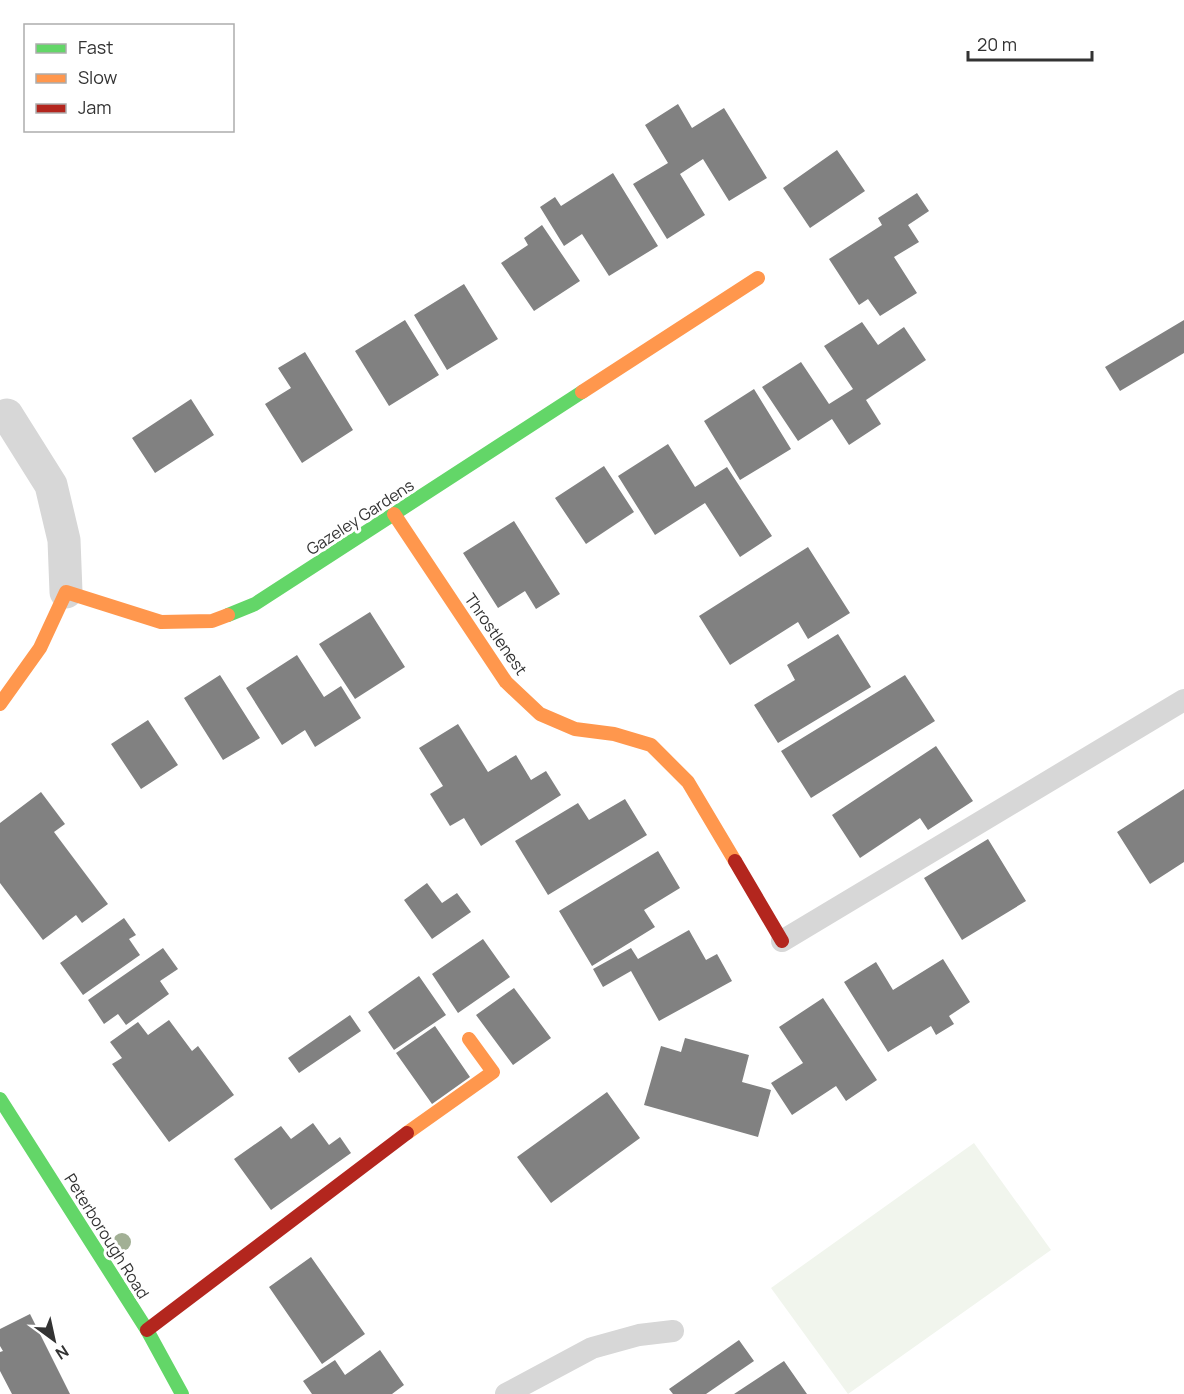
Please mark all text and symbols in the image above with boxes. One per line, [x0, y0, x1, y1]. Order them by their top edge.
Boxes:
legend [24, 24, 234, 132]
scale bar [968, 24, 1092, 62]
text: 20 m [977, 32, 1017, 56]
text: Fast [78, 35, 113, 59]
text: Slow [78, 65, 118, 89]
text: Jam [78, 95, 112, 119]
street label: Gazeley Gardens [302, 474, 418, 560]
street label: Throstlenest [460, 589, 532, 679]
street label: Peterborough Road [60, 1169, 154, 1303]
north arrow [24, 1310, 84, 1370]
text: N [51, 1340, 73, 1365]

